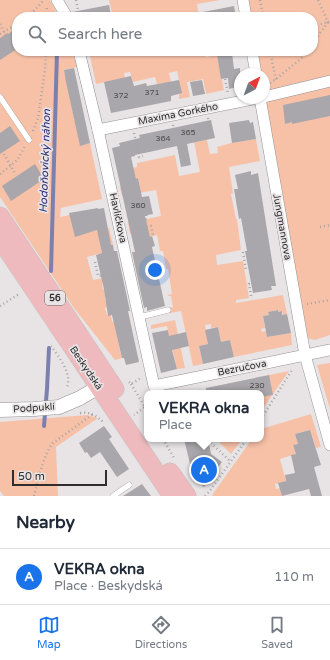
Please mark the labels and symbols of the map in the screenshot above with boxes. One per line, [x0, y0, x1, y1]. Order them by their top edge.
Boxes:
north arrow [234, 68, 270, 104]
house number: 371 [144, 88, 160, 97]
house number: 372 [113, 91, 129, 100]
street label: Maxima Gorkého [137, 100, 219, 128]
water label: Hodoňovický náhon [37, 109, 53, 213]
house number: 365 [180, 128, 196, 137]
house number: 364 [155, 134, 171, 143]
street label: Havlíčkova [107, 192, 129, 244]
street label: Jungmannova [270, 193, 294, 261]
house number: 360 [130, 201, 146, 210]
your location [145, 260, 165, 280]
road number: 56 [45, 291, 65, 305]
street label: Beskydská [67, 344, 105, 392]
street label: Bezručova [217, 357, 267, 379]
house number: 230 [249, 381, 265, 390]
street label: Podpuklí [13, 401, 56, 415]
pin: A [191, 455, 217, 485]
scale bar [12, 468, 107, 487]

